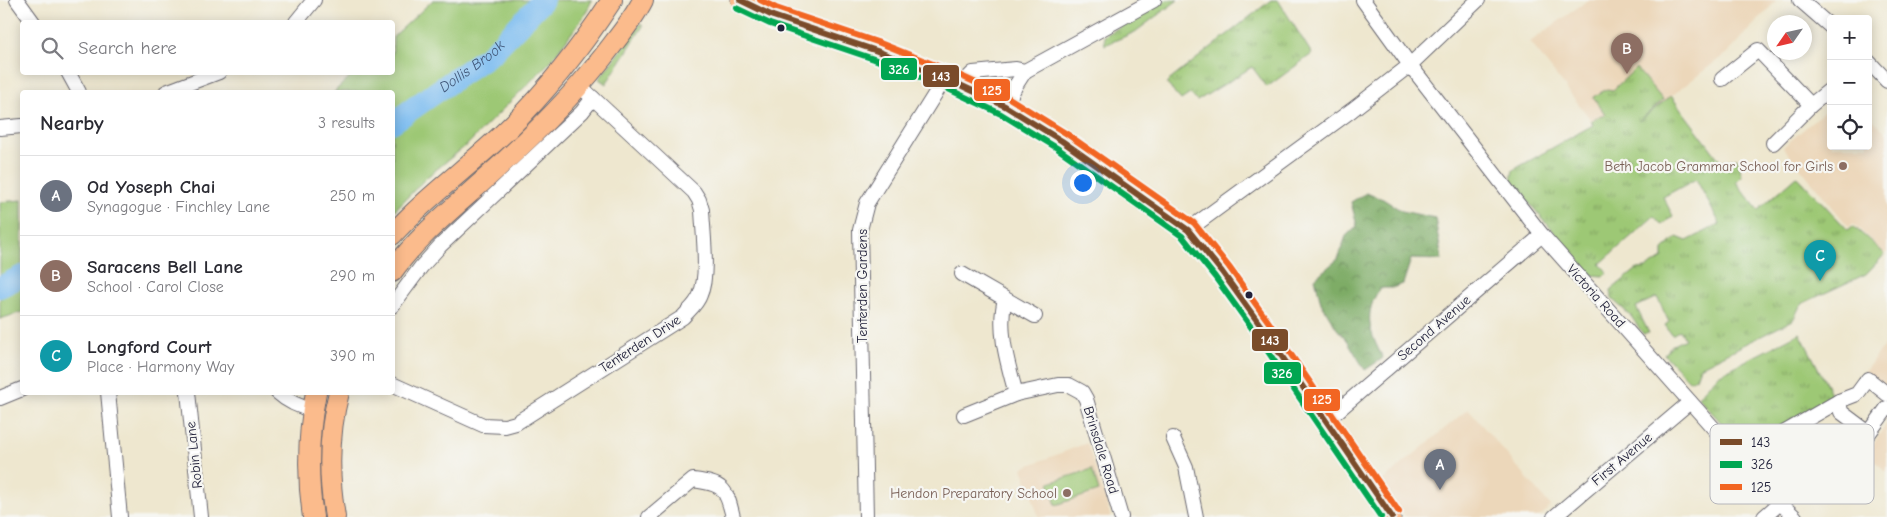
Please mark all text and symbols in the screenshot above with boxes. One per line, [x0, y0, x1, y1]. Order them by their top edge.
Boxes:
north arrow [1767, 15, 1812, 60]
map controls [1827, 15, 1872, 150]
button: + [1827, 15, 1872, 60]
search box [20, 20, 395, 75]
unlabelled marker [776, 23, 786, 33]
pin: B [1611, 33, 1643, 74]
icon: search [38, 34, 66, 62]
water label: Dollis Brook [436, 36, 509, 96]
text: Search here [78, 37, 177, 59]
line badge: 326 [880, 57, 918, 81]
button: − [1827, 60, 1872, 105]
text: 326 [888, 61, 910, 78]
line badge: 143 [922, 64, 960, 88]
text: 143 [932, 68, 951, 85]
line badge: 125 [973, 78, 1011, 102]
text: 125 [982, 82, 1002, 99]
button: locate [1827, 105, 1872, 150]
text: Nearby [40, 111, 104, 135]
text: 3 results [318, 114, 375, 132]
place label: Beth Jacob Grammar School for Girls [1605, 158, 1833, 175]
marker: Beth Jacob Grammar School for Girls [1837, 160, 1849, 172]
your location [1070, 170, 1096, 196]
text: Od Yoseph Chai [87, 176, 215, 198]
text: A [52, 187, 60, 205]
text: 250 m [330, 187, 375, 205]
text: Synagogue · Finchley Lane [87, 198, 270, 216]
street label: Tenterden Gardens [854, 229, 871, 343]
pin: C [1804, 240, 1836, 281]
text: Saracens Bell Lane [87, 256, 243, 278]
street label: Victoria Road [1563, 261, 1629, 331]
text: B [51, 267, 61, 285]
text: 290 m [330, 267, 375, 285]
text: School · Carol Close [87, 278, 224, 296]
unlabelled marker [1244, 290, 1254, 300]
street label: Second Avenue [1394, 292, 1474, 364]
street label: Tenterden Drive [596, 311, 684, 377]
line badge: 143 [1251, 328, 1289, 352]
text: 143 [1261, 332, 1280, 349]
text: Longford Court [87, 336, 212, 358]
text: C [51, 347, 61, 365]
text: 390 m [330, 347, 375, 365]
text: Place · Harmony Way [87, 358, 234, 376]
line badge: 326 [1263, 361, 1302, 385]
text: 326 [1271, 365, 1293, 382]
line badge: 125 [1303, 388, 1341, 412]
text: 125 [1312, 391, 1332, 408]
street label: Brinsdale Road [1080, 404, 1122, 496]
street label: Robin Lane [182, 421, 206, 489]
legend [1710, 424, 1874, 504]
street label: First Avenue [1588, 429, 1656, 489]
text: 143 [1751, 434, 1770, 451]
pin: A [1424, 449, 1456, 490]
text: 326 [1751, 456, 1773, 473]
text: 125 [1751, 479, 1771, 496]
place label: Hendon Preparatory School [890, 485, 1057, 502]
marker: Hendon Preparatory School [1061, 487, 1073, 499]

